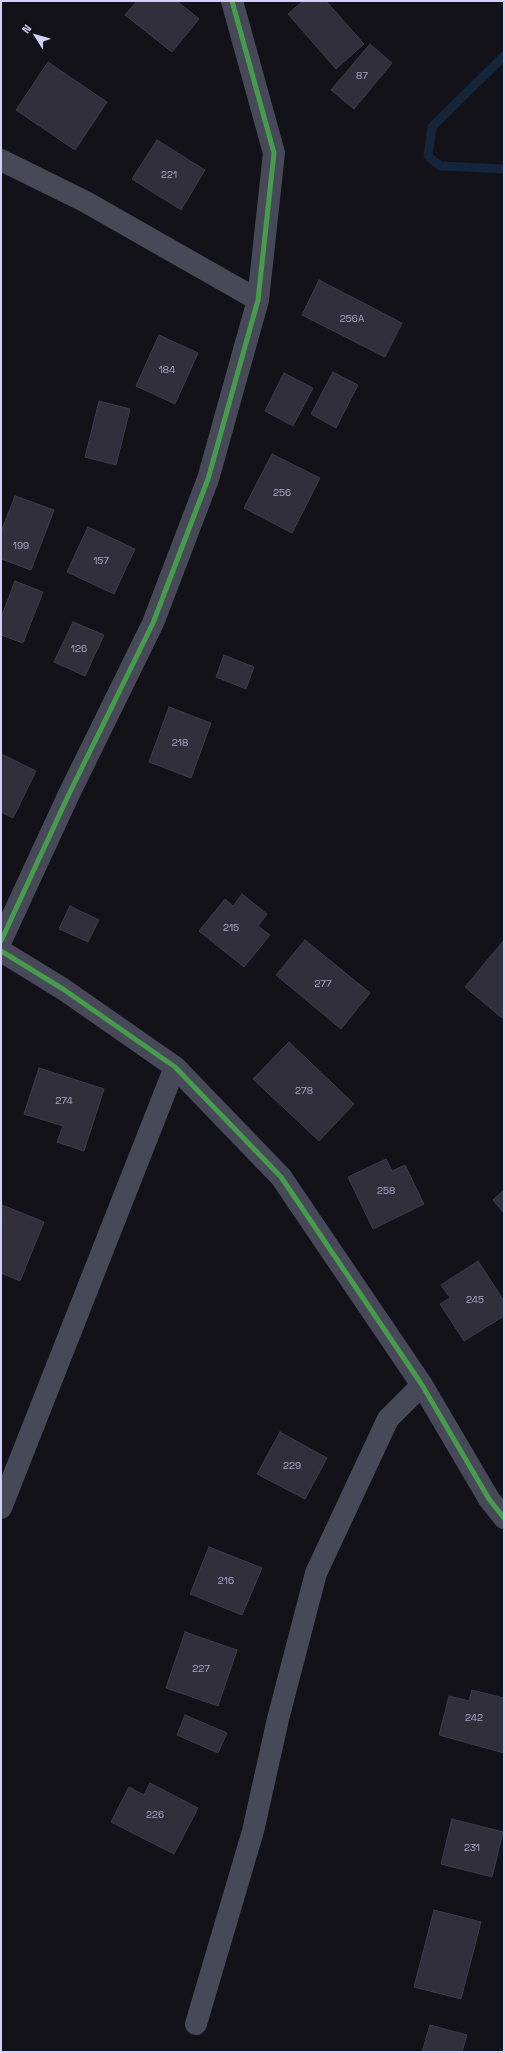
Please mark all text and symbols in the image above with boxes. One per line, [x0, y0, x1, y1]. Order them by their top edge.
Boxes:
north arrow [16, 16, 56, 56]
text: N [19, 22, 34, 36]
house number: 87 [356, 70, 368, 82]
house number: 221 [161, 169, 177, 181]
house number: 256A [340, 313, 364, 325]
house number: 184 [159, 364, 175, 376]
house number: 256 [273, 487, 291, 499]
house number: 199 [13, 540, 29, 552]
house number: 157 [93, 555, 109, 567]
house number: 126 [71, 643, 87, 655]
house number: 218 [172, 737, 188, 749]
house number: 215 [223, 922, 239, 934]
house number: 277 [314, 978, 332, 990]
house number: 278 [295, 1085, 313, 1097]
house number: 274 [55, 1095, 73, 1107]
house number: 258 [377, 1185, 395, 1197]
house number: 245 [466, 1294, 484, 1306]
house number: 229 [283, 1460, 301, 1472]
house number: 216 [218, 1575, 234, 1587]
house number: 227 [192, 1663, 210, 1675]
house number: 242 [465, 1712, 483, 1724]
house number: 226 [146, 1809, 164, 1821]
house number: 231 [464, 1842, 480, 1854]

